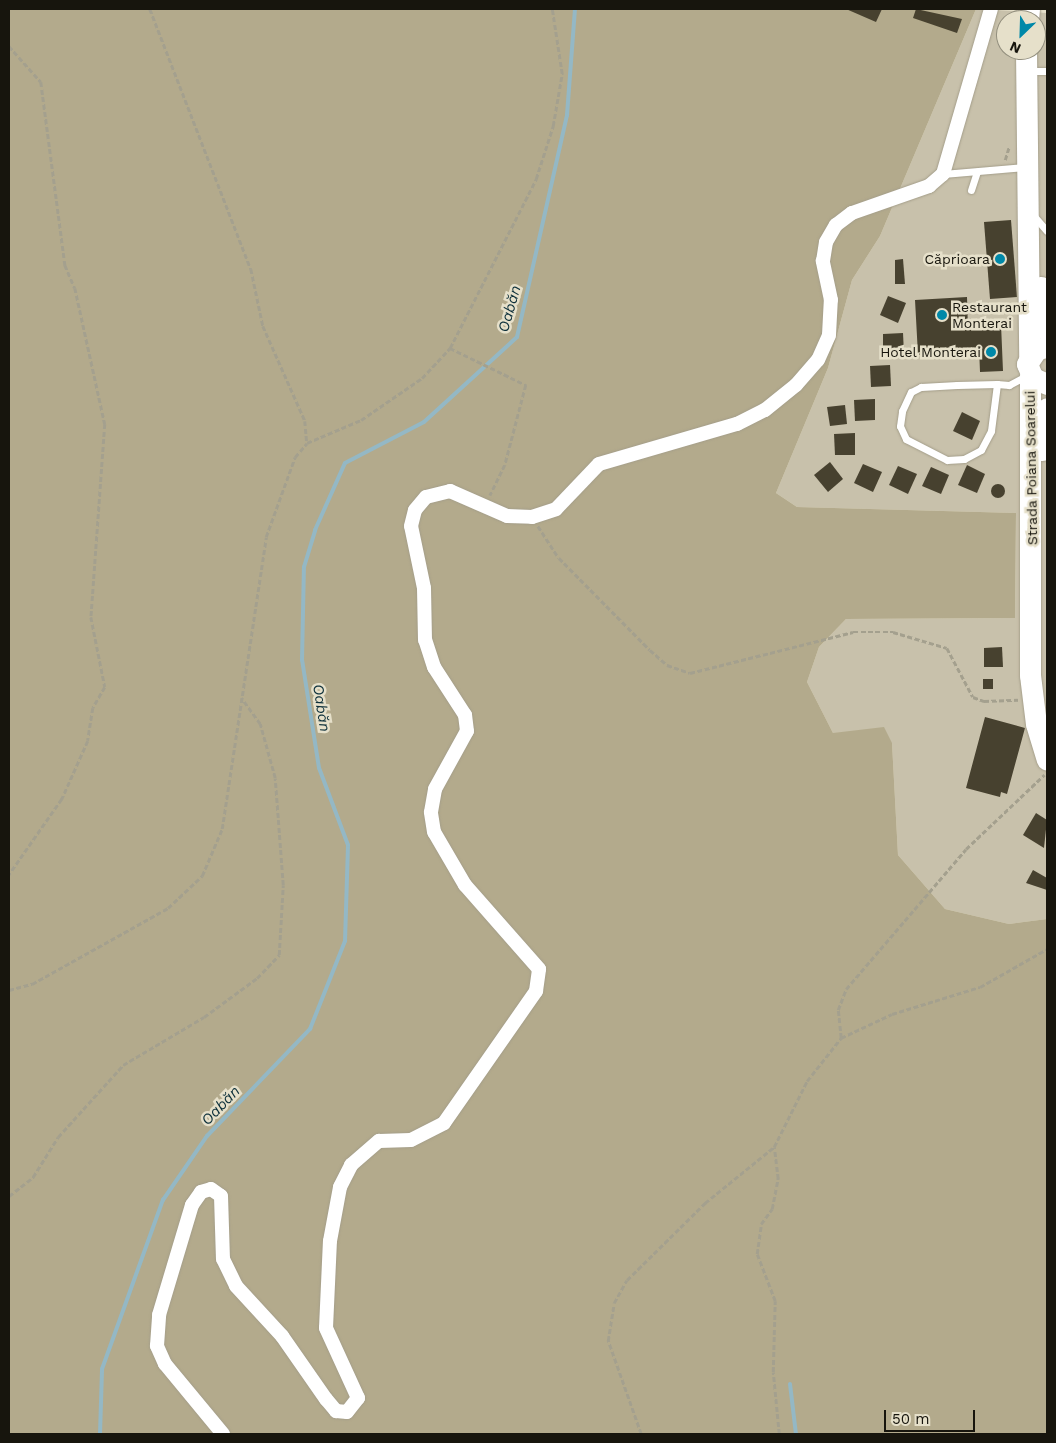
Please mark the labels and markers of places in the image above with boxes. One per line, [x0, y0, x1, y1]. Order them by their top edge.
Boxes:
place label: Căprioara [924, 251, 990, 267]
marker: Căprioara [994, 253, 1006, 265]
place label: Restaurant Monterai [952, 299, 1027, 332]
marker: Restaurant Monterai [936, 309, 948, 321]
place label: Hotel Monterai [880, 344, 981, 360]
marker: Hotel Monterai [985, 346, 997, 358]

